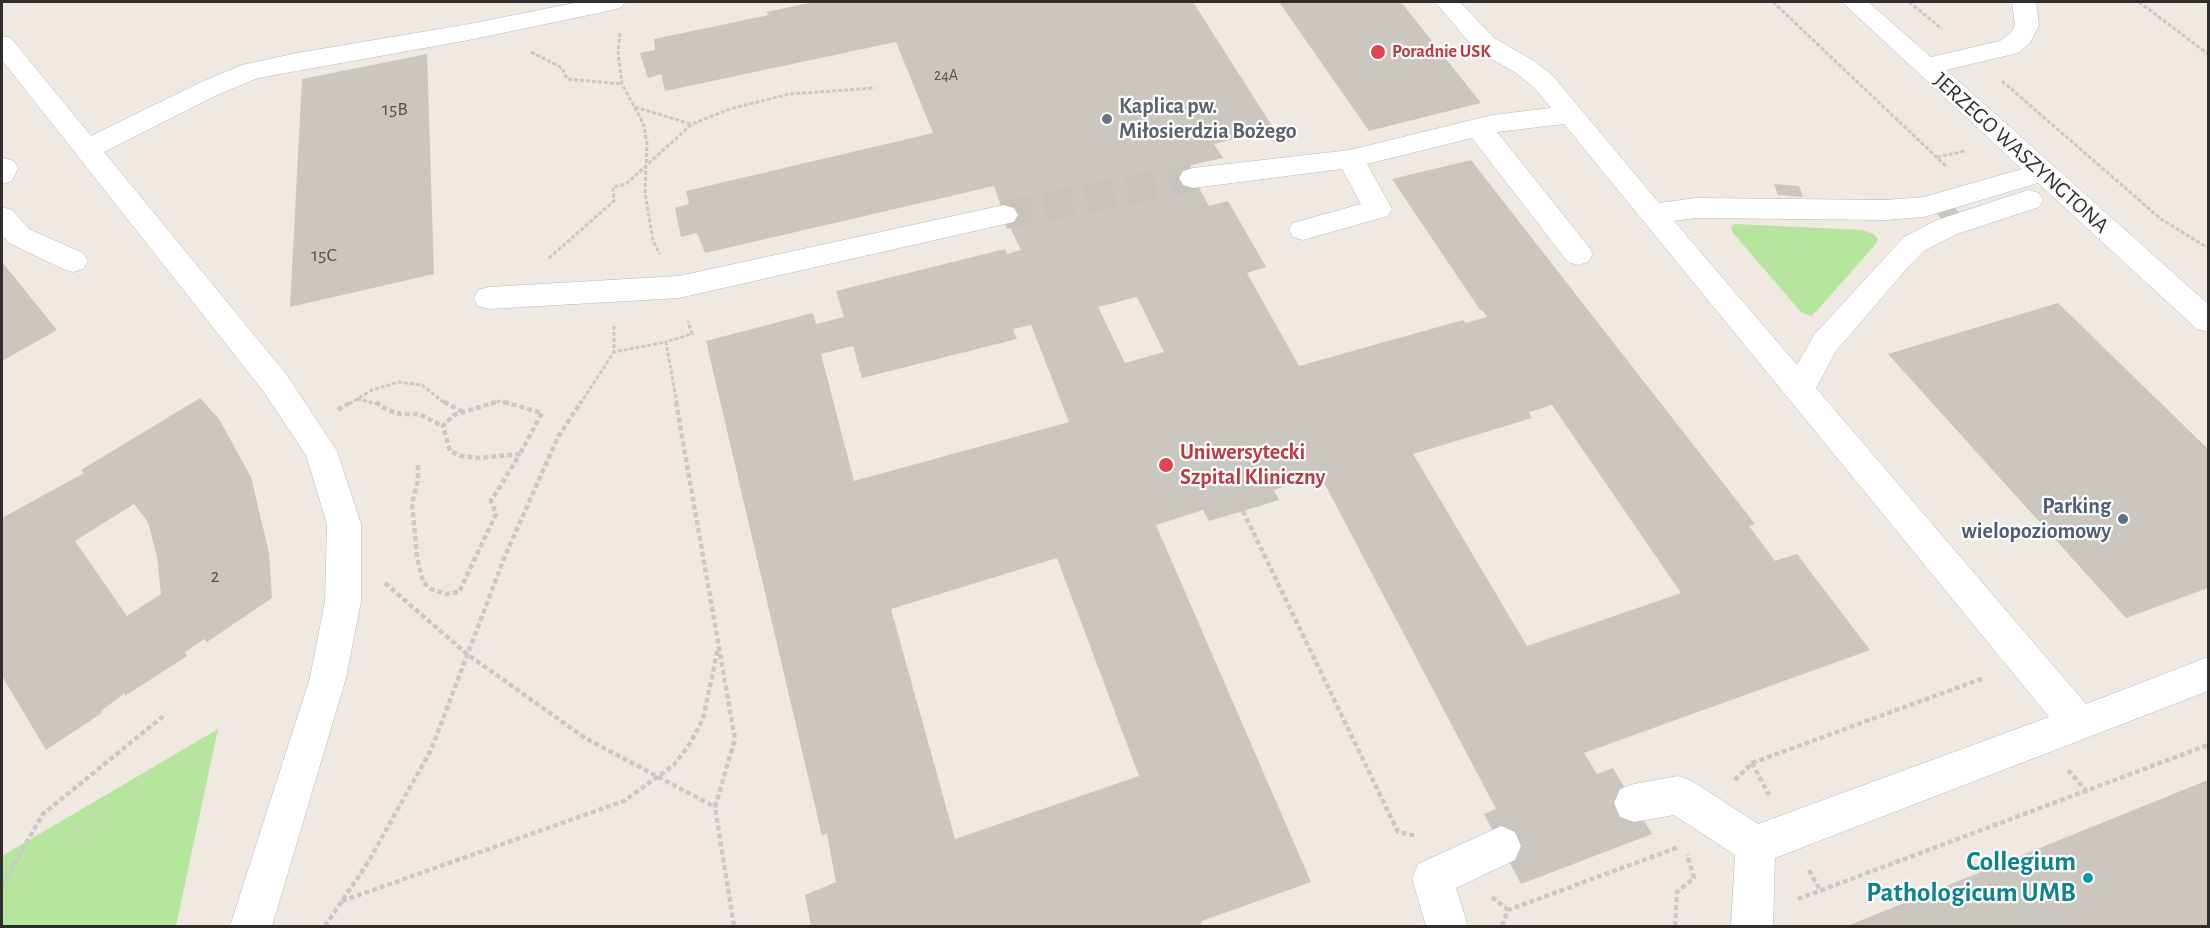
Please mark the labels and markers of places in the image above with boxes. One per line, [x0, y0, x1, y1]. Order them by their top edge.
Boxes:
place label: Poradnie USK [1392, 41, 1491, 63]
marker: Poradnie USK [1369, 43, 1387, 61]
place label: Kaplica pw. Miłosierdzia Bożego [1119, 93, 1297, 144]
marker: Kaplica pw. Miłosierdzia Bożego [1100, 112, 1114, 126]
place label: Uniwersytecki Szpital Kliniczny [1180, 439, 1325, 490]
marker: Uniwersytecki Szpital Kliniczny [1157, 456, 1175, 474]
place label: Parking wielopoziomowy [1961, 493, 2111, 544]
marker: Parking wielopoziomowy [2116, 512, 2130, 526]
place label: Collegium Pathologicum UMB [1866, 846, 2076, 909]
marker: Collegium Pathologicum UMB [2081, 871, 2095, 885]

